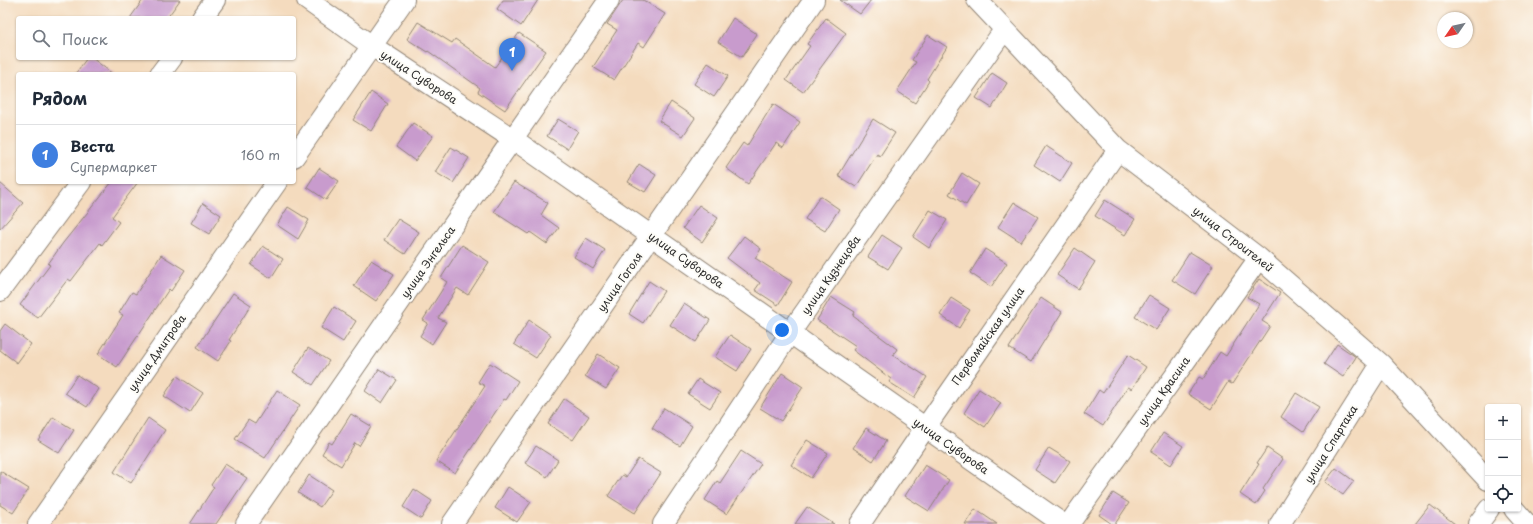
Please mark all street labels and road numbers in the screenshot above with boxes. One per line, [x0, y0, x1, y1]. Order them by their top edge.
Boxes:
street label: улица Суворова [377, 45, 461, 108]
street label: улица Строителей [1189, 202, 1277, 276]
street label: улица Энгельса [396, 222, 459, 301]
street label: улица Суворова [645, 227, 728, 292]
street label: улица Кузнецова [797, 231, 864, 318]
street label: улица Гоголя [593, 248, 646, 315]
street label: Первомайская улица [947, 283, 1028, 388]
street label: улица Дмитрова [124, 311, 190, 395]
street label: улица Красина [1133, 353, 1194, 429]
street label: улица Спартака [1300, 401, 1361, 486]
street label: улица Суворова [910, 413, 993, 478]

